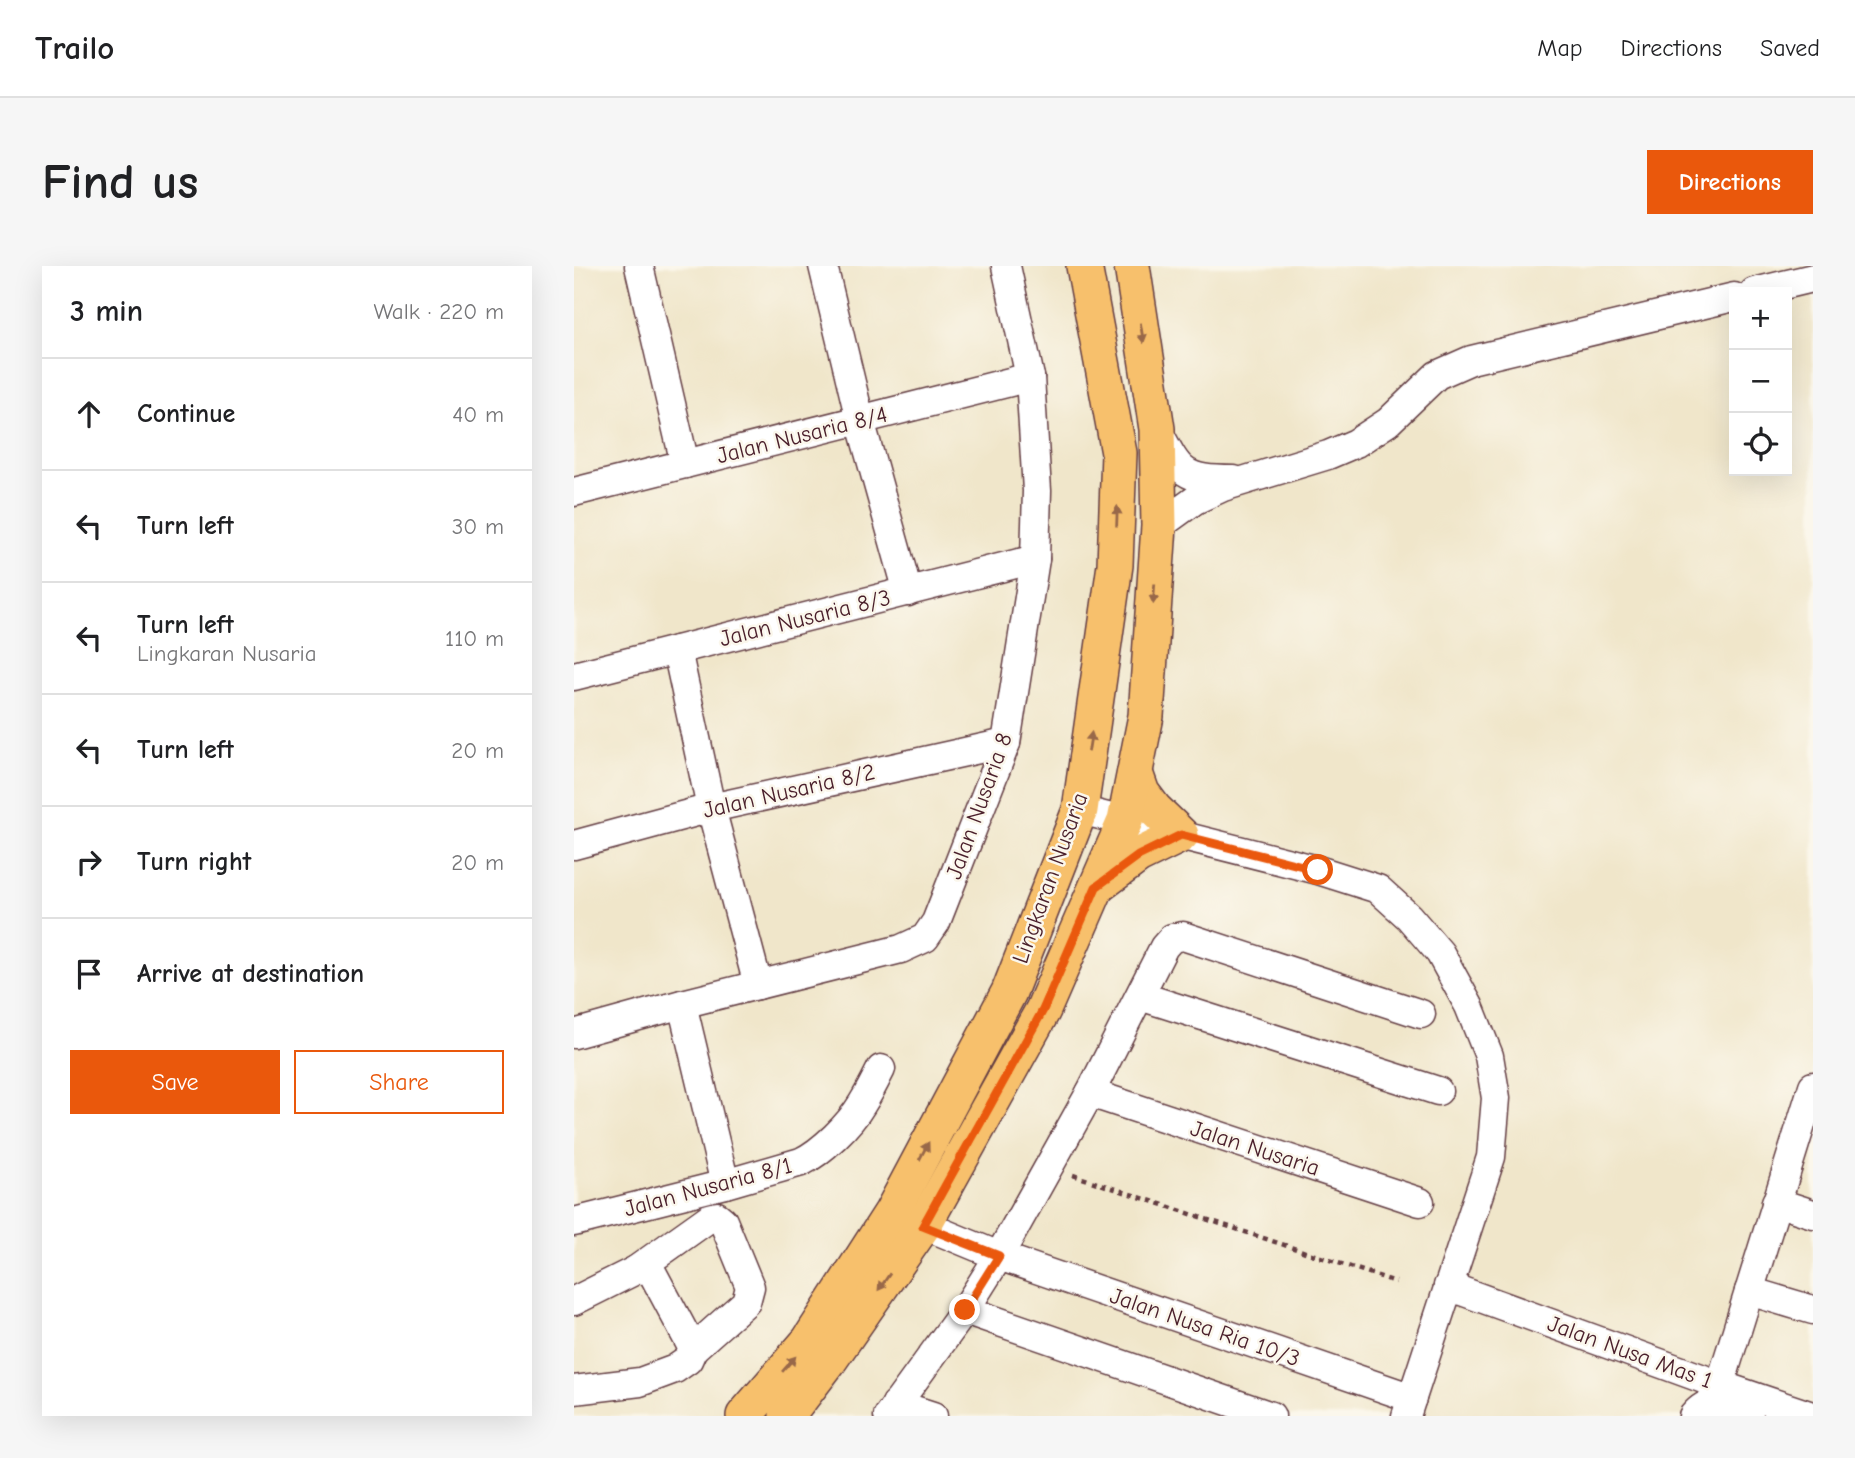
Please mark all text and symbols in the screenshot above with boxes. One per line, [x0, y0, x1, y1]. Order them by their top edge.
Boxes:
text: Trailo [35, 29, 114, 67]
text: Map [1537, 34, 1583, 62]
text: Directions [1621, 34, 1722, 62]
text: Saved [1760, 34, 1820, 62]
button: Directions [1647, 150, 1813, 214]
text: Find us [42, 154, 198, 210]
map controls [1729, 287, 1792, 476]
button: + [1729, 287, 1792, 350]
text: 3 min [70, 294, 143, 329]
text: Walk · 220 m [373, 298, 504, 325]
one-way arrow [1137, 323, 1148, 345]
button: − [1729, 350, 1792, 413]
icon: ahead [70, 395, 108, 433]
text: Continue [137, 399, 235, 429]
text: 40 m [452, 401, 504, 428]
street label: Jalan Nusaria 8/4 [714, 401, 890, 469]
button: locate [1729, 413, 1792, 476]
one-way arrow [1111, 505, 1123, 527]
icon: left [70, 507, 108, 545]
text: Turn left [137, 511, 234, 541]
text: 30 m [452, 513, 504, 540]
street label: Jalan Nusaria 8/3 [717, 584, 893, 652]
one-way arrow [1149, 584, 1160, 606]
text: Turn left [137, 610, 234, 640]
icon: left [70, 619, 108, 657]
text: 110 m [445, 625, 504, 652]
text: Lingkaran Nusaria [137, 640, 317, 667]
street label: Jalan Nusaria 8 [940, 729, 1018, 883]
icon: left [70, 731, 108, 769]
one-way arrow [1085, 731, 1096, 753]
text: Turn left [137, 735, 234, 765]
text: 20 m [451, 737, 504, 764]
street label: Jalan Nusaria 8/2 [700, 758, 878, 824]
street label: Lingkaran Nusaria [1007, 789, 1093, 967]
icon: right [70, 843, 108, 881]
text: Turn right [137, 847, 251, 877]
text: 20 m [451, 849, 504, 876]
route start [1302, 854, 1333, 885]
icon: arrive [70, 955, 108, 993]
text: Arrive at destination [137, 959, 364, 989]
button: Save [70, 1050, 280, 1114]
button: Share [294, 1050, 504, 1114]
street label: Jalan Nusaria [1187, 1114, 1323, 1182]
one-way arrow [919, 1141, 930, 1161]
street label: Jalan Nusaria 8/1 [621, 1152, 795, 1222]
one-way arrow [877, 1273, 891, 1291]
street label: Jalan Nusa Ria 10/3 [1107, 1282, 1303, 1372]
route end [949, 1294, 980, 1325]
street label: Jalan Nusa Mas 1 [1544, 1310, 1716, 1394]
one-way arrow [781, 1356, 796, 1373]

